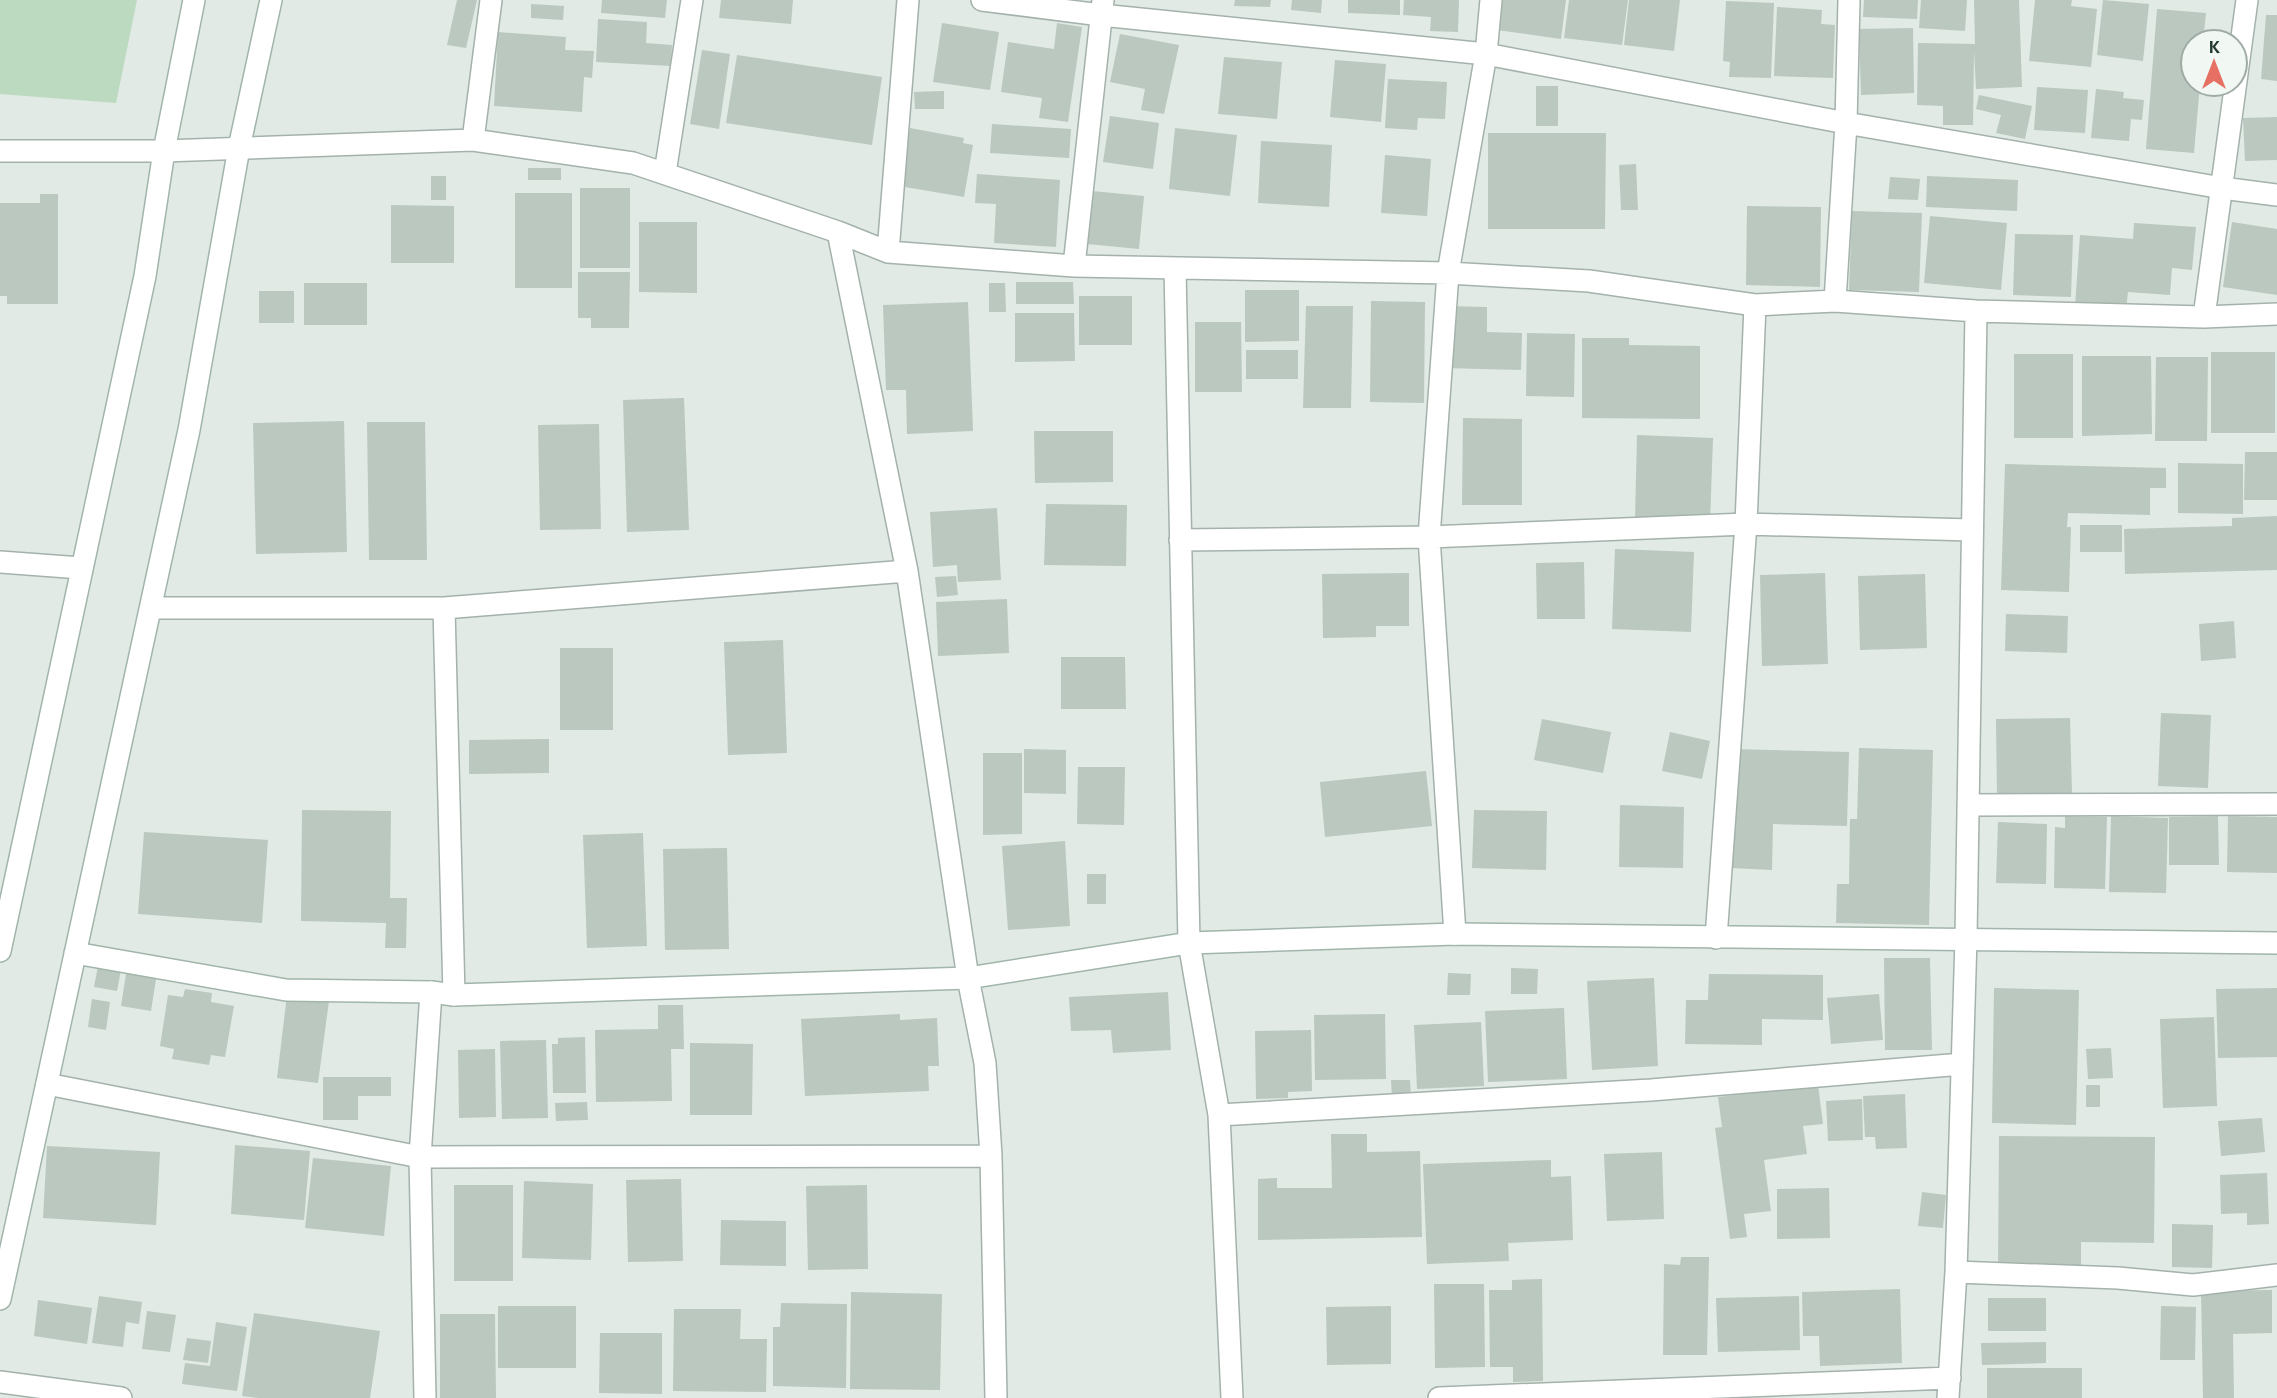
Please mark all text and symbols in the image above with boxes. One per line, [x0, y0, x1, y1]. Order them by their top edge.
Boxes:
north arrow [2179, 28, 2249, 98]
text: K [2208, 38, 2220, 57]

